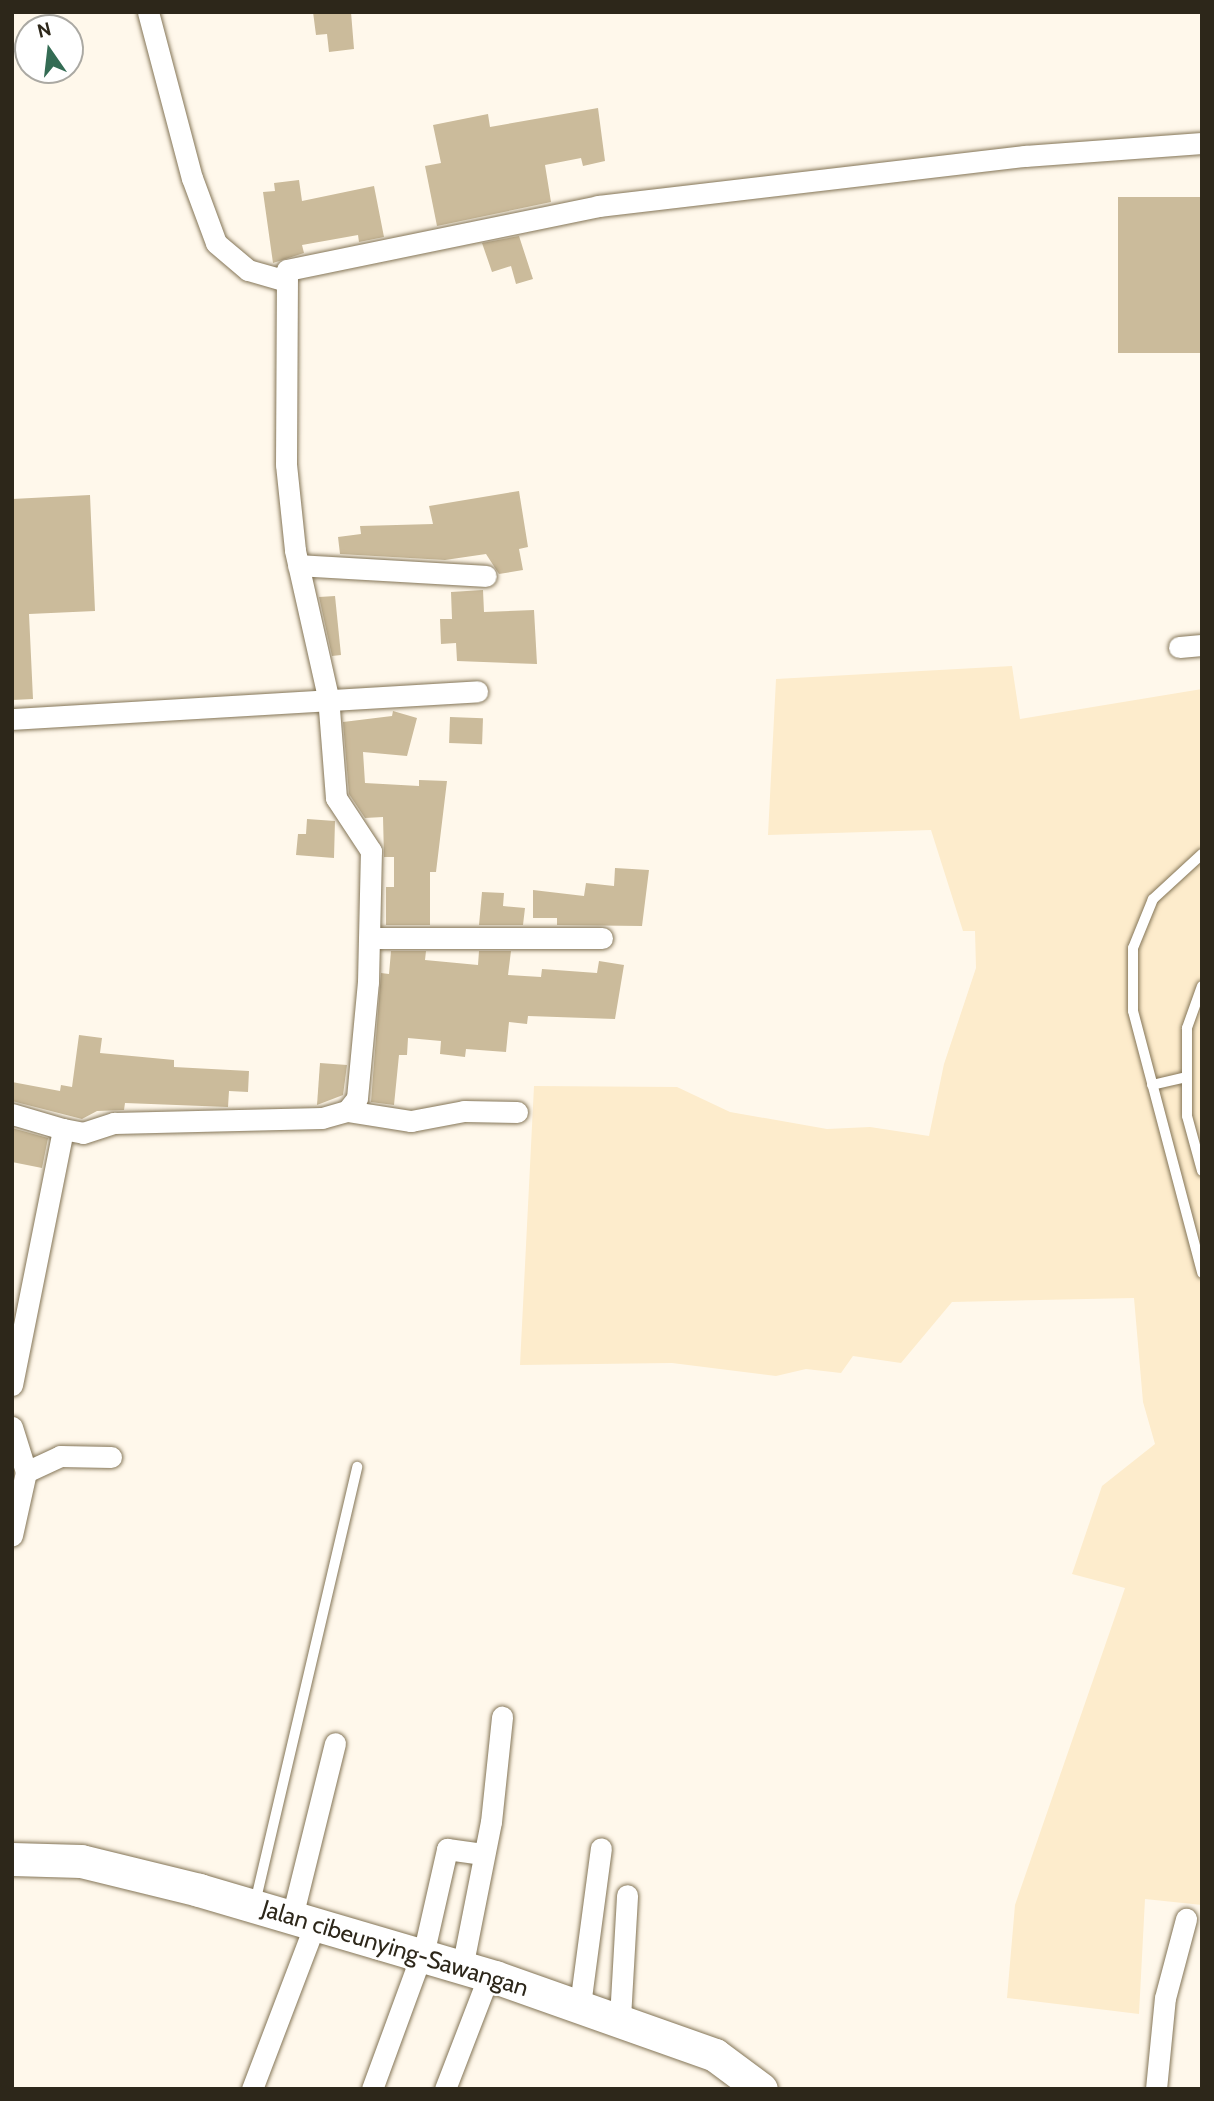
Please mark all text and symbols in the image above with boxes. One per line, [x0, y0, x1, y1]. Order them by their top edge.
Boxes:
north arrow [14, 14, 84, 84]
text: N [35, 17, 54, 43]
street label: Jalan cibeunying-Sawangan [258, 1894, 532, 2002]

